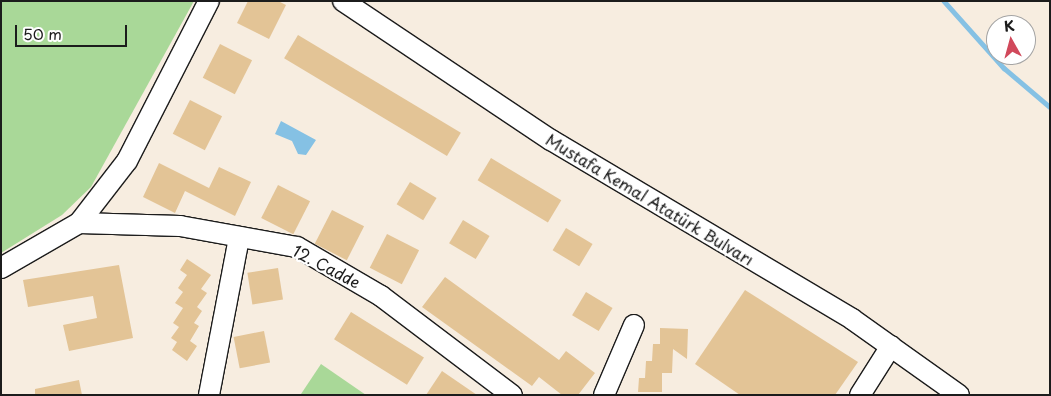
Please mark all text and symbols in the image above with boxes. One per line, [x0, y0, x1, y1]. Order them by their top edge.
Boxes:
scale bar [18, 15, 130, 47]
north arrow [986, 15, 1036, 65]
text: K [1003, 15, 1016, 37]
text: 50 m [23, 22, 62, 45]
street label: Mustafa Kemal Atatürk Bulvarı [541, 128, 759, 270]
street label: 12. Cadde [289, 240, 365, 292]

